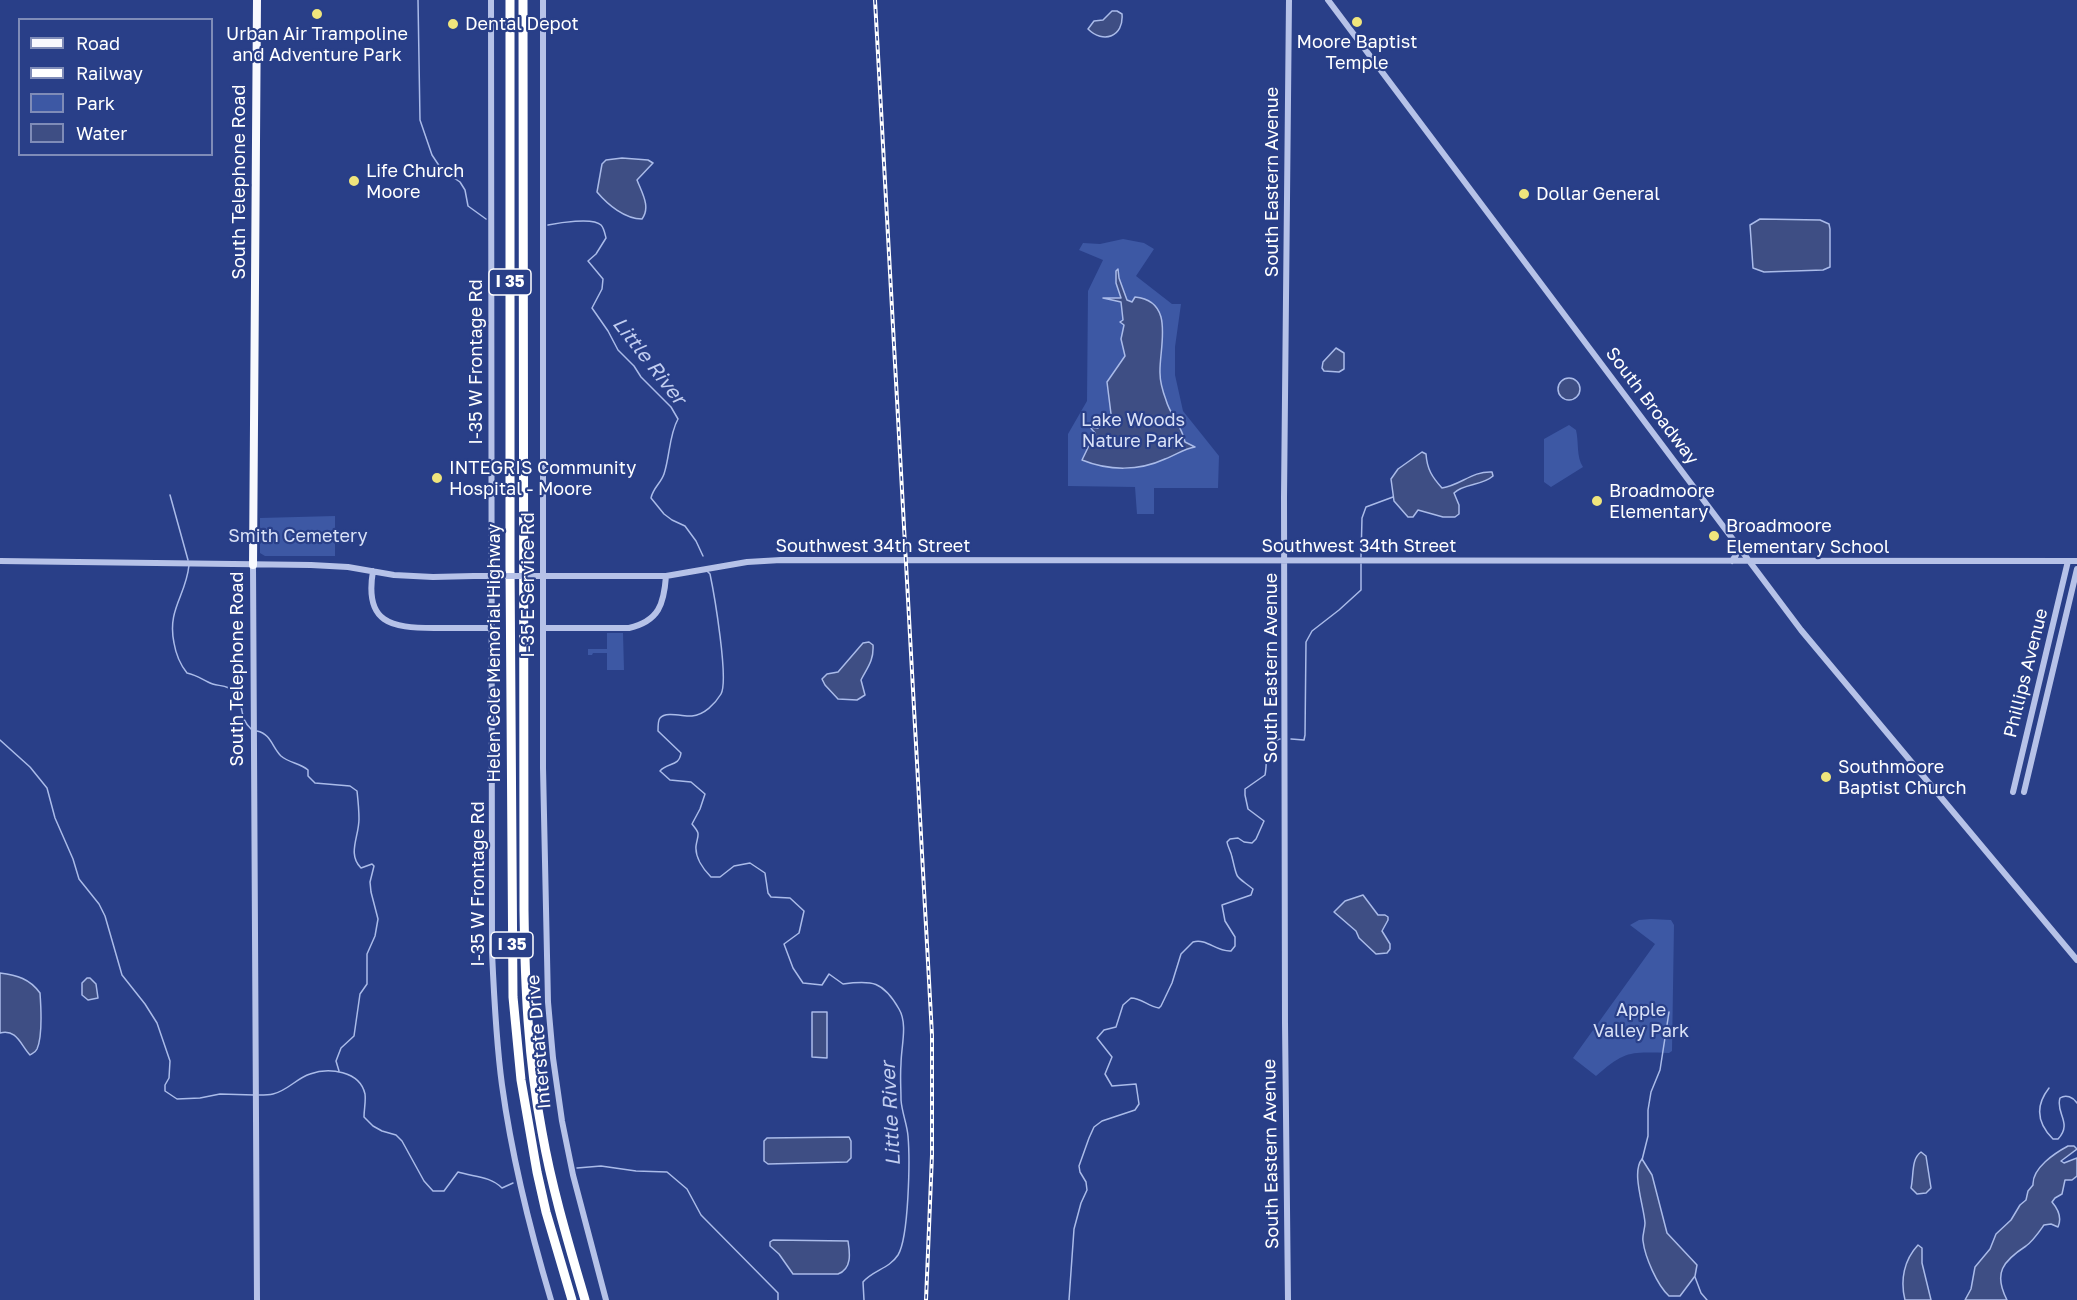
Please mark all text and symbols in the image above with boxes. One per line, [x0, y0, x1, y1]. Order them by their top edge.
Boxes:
marker: Urban Air Trampoline and Adventure Park [310, 7, 324, 21]
place label: Dental Depot [465, 13, 579, 35]
marker: Moore Baptist Temple [1350, 15, 1364, 29]
marker: Dental Depot [446, 17, 460, 31]
legend [18, 18, 213, 156]
place label: Urban Air Trampoline and Adventure Park [226, 23, 408, 66]
place label: Moore Baptist Temple [1297, 31, 1417, 74]
text: Road [76, 32, 120, 54]
text: Railway [76, 62, 143, 84]
street label: South Telephone Road [228, 84, 250, 280]
street label: South Eastern Avenue [1261, 87, 1283, 277]
text: Park [76, 92, 115, 114]
text: Water [76, 122, 127, 144]
place label: Life Church Moore [366, 160, 464, 202]
marker: Life Church Moore [347, 174, 361, 188]
place label: Dollar General [1536, 183, 1660, 205]
marker: Dollar General [1517, 187, 1531, 201]
road number: I 35 [489, 269, 531, 295]
street label: I-35 W Frontage Rd [465, 279, 487, 445]
water label: Little River [607, 312, 691, 410]
street label: South Broadway [1601, 343, 1703, 469]
park label: Lake Woods Nature Park [1081, 409, 1185, 452]
place label: INTEGRIS Community Hospital - Moore [449, 457, 636, 500]
marker: INTEGRIS Community Hospital - Moore [430, 471, 444, 485]
place label: Broadmoore Elementary [1609, 480, 1715, 522]
marker: Broadmoore Elementary [1590, 494, 1604, 508]
street label: I-35 E Service Rd [517, 512, 539, 658]
place label: Broadmoore Elementary School [1726, 515, 1890, 558]
street label: Helen Cole Memorial Highway [483, 524, 505, 782]
park label: Smith Cemetery [228, 525, 368, 547]
marker: Broadmoore Elementary School [1707, 529, 1721, 543]
street label: Southwest 34th Street [776, 535, 970, 557]
street label: Southwest 34th Street [1262, 535, 1456, 557]
street label: South Telephone Road [226, 571, 248, 767]
street label: South Eastern Avenue [1260, 573, 1282, 763]
street label: Phillips Avenue [1999, 606, 2053, 740]
place label: Southmoore Baptist Church [1838, 756, 1966, 798]
marker: Southmoore Baptist Church [1819, 770, 1833, 784]
street label: I-35 W Frontage Rd [467, 801, 489, 967]
road number: I 35 [491, 932, 533, 958]
street label: Interstate Drive [522, 974, 556, 1110]
park label: Apple Valley Park [1593, 999, 1689, 1042]
street label: South Eastern Avenue [1259, 1059, 1283, 1249]
water label: Little River [876, 1061, 906, 1167]

